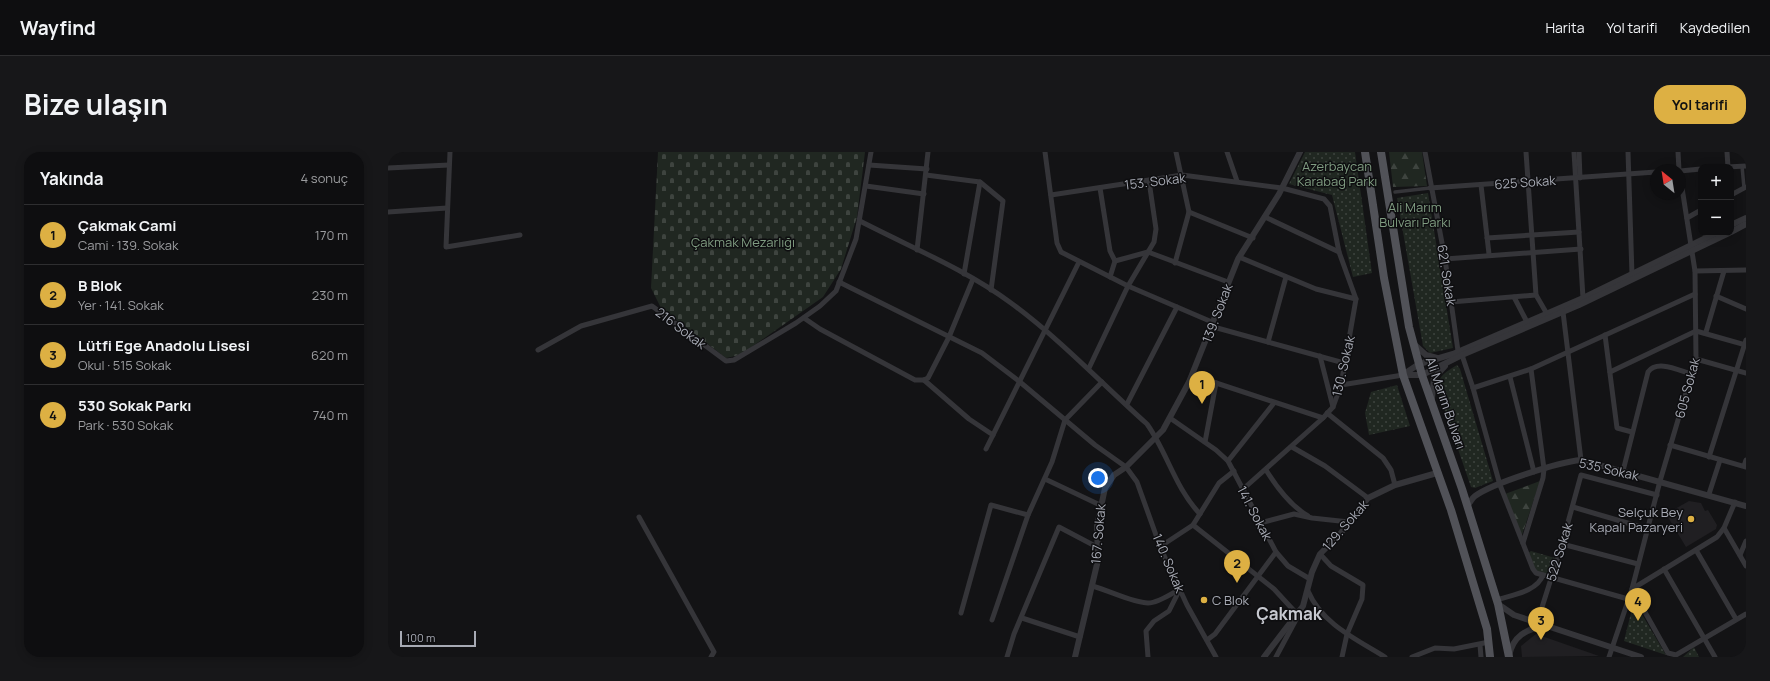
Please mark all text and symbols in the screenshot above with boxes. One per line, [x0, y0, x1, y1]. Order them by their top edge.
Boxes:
text: Wayfind [20, 15, 96, 41]
text: Harita [1545, 18, 1584, 37]
text: Yol tarifi [1606, 18, 1658, 37]
text: Kaydedilen [1680, 18, 1750, 37]
text: Bize ulaşın [24, 85, 168, 123]
button: Yol tarifi [1654, 85, 1746, 124]
park label: Azerbaycan Karabağ Parkı [1297, 157, 1377, 190]
north arrow [1650, 164, 1686, 200]
map controls [1698, 164, 1734, 236]
button: + [1698, 164, 1734, 200]
text: Yakında [40, 167, 104, 190]
street label: 153. Sokak [1123, 168, 1187, 194]
text: 4 sonuç [301, 169, 348, 187]
street label: 625 Sokak [1494, 171, 1557, 193]
park label: Ali Marım Bulvarı Parkı [1379, 198, 1451, 231]
button: − [1698, 200, 1734, 236]
text: Çakmak Cami [78, 215, 176, 236]
text: 1 [50, 226, 56, 244]
text: 170 m [315, 226, 348, 244]
park label: Çakmak Mezarlığı [691, 233, 795, 251]
text: Cami · 139. Sokak [78, 236, 179, 254]
street label: 621. Sokak [1433, 243, 1461, 307]
text: B Blok [78, 275, 121, 296]
street label: 139. Sokak [1198, 280, 1237, 345]
text: 2 [49, 286, 57, 304]
text: 230 m [312, 286, 348, 304]
text: Yer · 141. Sokak [78, 296, 164, 314]
street label: 216 Sokak [652, 303, 710, 353]
street label: 130. Sokak [1327, 333, 1359, 398]
text: Lütfi Ege Anadolu Lisesi [78, 335, 250, 356]
text: 3 [49, 346, 57, 364]
text: 620 m [311, 346, 348, 364]
street label: Ali Marım Bulvarı [1422, 355, 1470, 451]
street label: 605 Sokak [1670, 355, 1704, 420]
text: Okul · 515 Sokak [78, 356, 171, 374]
pin: 1 [1189, 371, 1215, 404]
text: 530 Sokak Parkı [78, 395, 192, 416]
text: 4 [49, 406, 57, 424]
text: 740 m [313, 406, 348, 424]
text: Park · 530 Sokak [78, 416, 173, 434]
street label: 535 Sokak [1577, 453, 1641, 485]
your location [1088, 468, 1108, 488]
street label: 141. Sokak [1233, 483, 1277, 544]
street label: 129. Sokak [1318, 495, 1372, 554]
street label: 167. Sokak [1086, 503, 1110, 565]
place label: Selçuk Bey Kapalı Pazaryeri [1589, 503, 1683, 536]
marker: Selçuk Bey Kapalı Pazaryeri [1686, 514, 1696, 524]
street label: 522 Sokak [1542, 520, 1577, 584]
street label: 140. Sokak [1149, 531, 1190, 596]
pin: 2 [1224, 550, 1250, 583]
pin: 4 [1625, 588, 1651, 621]
place label: C Blok [1212, 591, 1250, 609]
marker: C Blok [1199, 595, 1209, 605]
district label: Çakmak [1256, 602, 1323, 625]
pin: 3 [1528, 607, 1554, 640]
scale bar [400, 629, 476, 648]
text: 100 m [406, 630, 435, 645]

